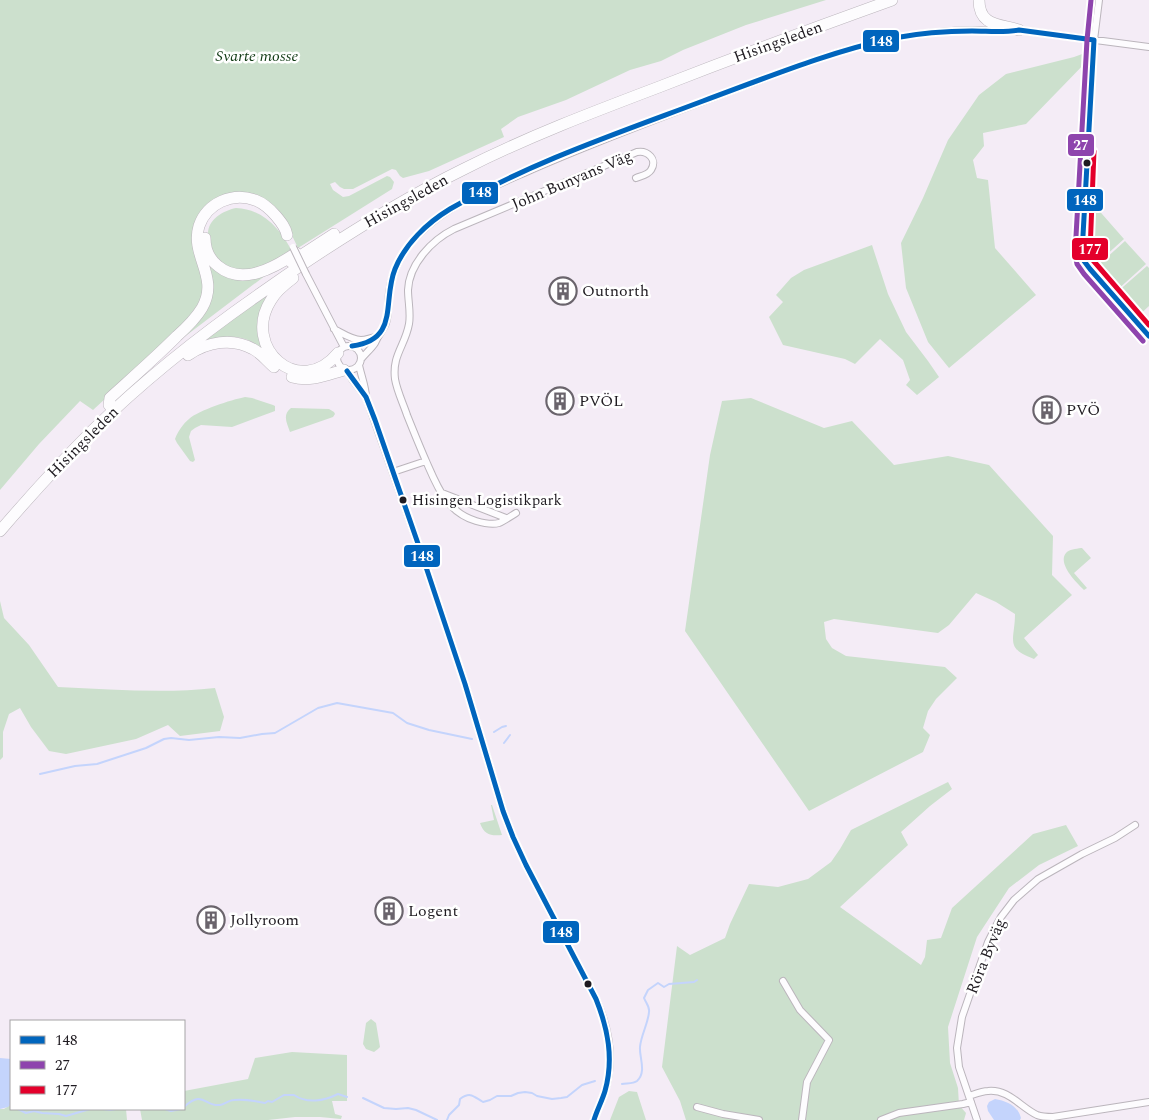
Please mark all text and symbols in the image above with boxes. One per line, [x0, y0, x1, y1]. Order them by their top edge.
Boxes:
street label: Hisingsleden [730, 15, 826, 69]
line badge: 148 [862, 29, 900, 53]
text: 148 [869, 31, 893, 52]
park label: Svarte mosse [216, 44, 298, 68]
line badge: 27 [1067, 133, 1095, 157]
text: 27 [1073, 135, 1089, 156]
street label: John Bunyans Väg [508, 144, 636, 216]
unlabelled marker [1082, 158, 1092, 168]
street label: Hisingsleden [359, 168, 453, 234]
line badge: 148 [461, 181, 499, 205]
text: 148 [468, 182, 492, 203]
line badge: 148 [1066, 188, 1104, 212]
text: 148 [1073, 190, 1097, 211]
line badge: 177 [1071, 237, 1109, 261]
text: 177 [1078, 239, 1102, 260]
building icon: Outnorth [548, 276, 578, 306]
place label: Outnorth [582, 279, 649, 303]
building icon: PVÖL [545, 386, 575, 416]
place label: PVÖL [579, 389, 623, 413]
building icon: PVÖ [1032, 395, 1062, 425]
place label: PVÖ [1066, 398, 1100, 422]
street label: Hisingsleden [42, 401, 124, 483]
place label: Hisingen Logistikpark [412, 489, 562, 512]
marker: Hisingen Logistikpark [398, 495, 408, 505]
line badge: 148 [403, 544, 441, 568]
text: 148 [410, 546, 434, 567]
building icon: Logent [374, 896, 404, 926]
place label: Logent [408, 899, 458, 923]
building icon: Jollyroom [196, 905, 226, 935]
place label: Jollyroom [230, 908, 299, 932]
street label: Röra Byväg [960, 914, 1012, 998]
line badge: 148 [542, 920, 580, 944]
text: 148 [549, 922, 573, 943]
unlabelled marker [583, 979, 593, 989]
legend [10, 1020, 185, 1110]
text: 148 [55, 1029, 78, 1052]
text: 27 [55, 1054, 70, 1077]
text: 177 [55, 1079, 78, 1102]

